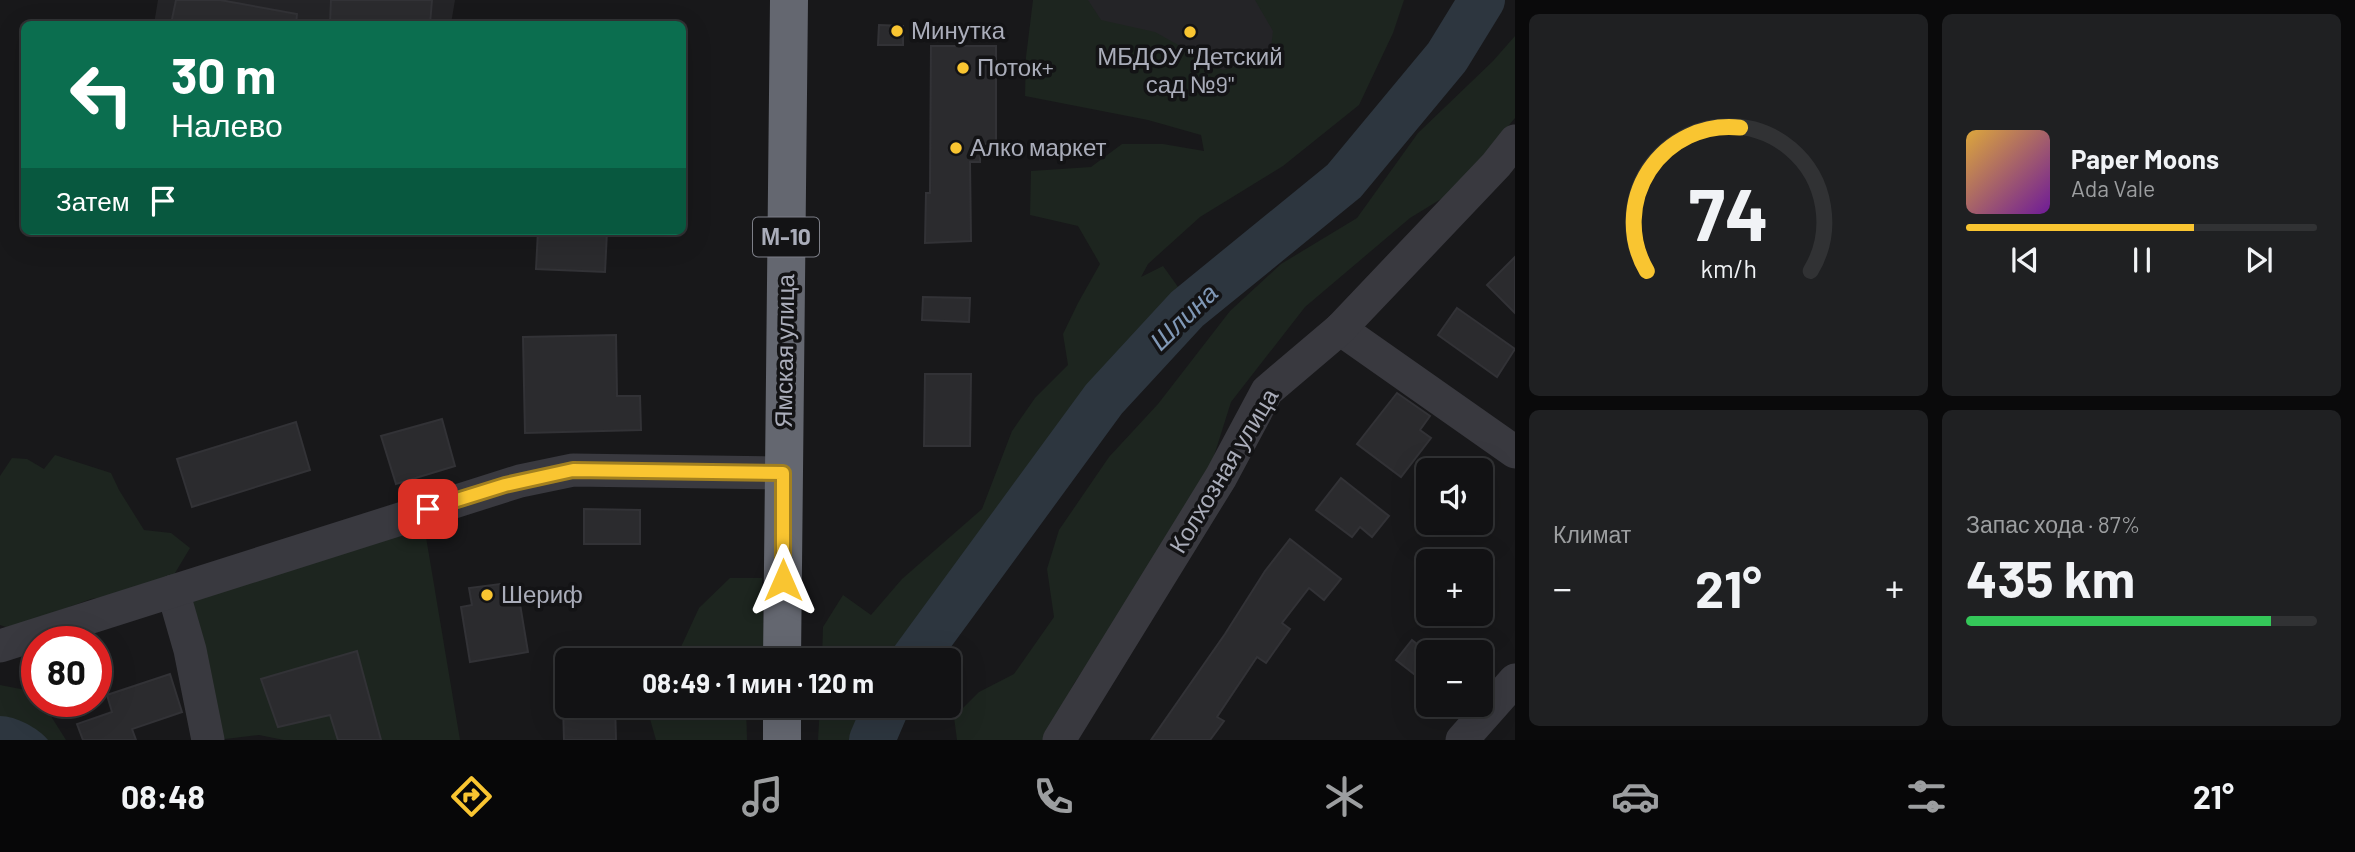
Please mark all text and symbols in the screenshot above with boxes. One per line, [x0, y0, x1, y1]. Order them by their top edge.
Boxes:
place label: Минутка [911, 15, 1006, 44]
marker: Минутка [889, 23, 905, 39]
marker: МБДОУ "Детский сад №9" [1182, 24, 1198, 40]
place label: МБДОУ "Детский сад №9" [1097, 41, 1283, 98]
text: 30 m [171, 45, 276, 104]
icon: left [56, 49, 147, 140]
place label: Поток+ [977, 52, 1054, 81]
marker: Поток+ [955, 60, 971, 76]
text: Налево [171, 105, 283, 143]
place label: Алко маркет [970, 132, 1106, 161]
marker: Алко маркет [948, 140, 964, 156]
text: Paper Moons [2071, 143, 2219, 174]
text: 74 [1688, 168, 1769, 256]
text: Ada Vale [2071, 174, 2155, 202]
icon: arrive [144, 182, 182, 220]
text: Затем [56, 185, 130, 216]
road number: М-10 [753, 218, 819, 256]
icon: previous [2006, 241, 2044, 279]
icon: pause [2123, 241, 2161, 279]
icon: next [2240, 241, 2278, 279]
text: km/h [1700, 253, 1757, 283]
street label: Ямская улица [768, 273, 799, 428]
water label: Шлина [1143, 276, 1223, 355]
street label: Колхозная улица [1162, 382, 1284, 558]
map controls [1416, 458, 1493, 717]
button: sound [1416, 458, 1493, 535]
pin [398, 479, 458, 539]
icon: arrive [409, 490, 447, 528]
text: Запас хода · 87% [1966, 510, 2140, 538]
text: Климат [1553, 520, 1631, 548]
position arrow [746, 543, 820, 617]
text: 435 km [1966, 546, 2135, 608]
button: + [1416, 549, 1493, 626]
text: 21° [1695, 556, 1762, 618]
text: − [1553, 564, 1572, 610]
text: + [1885, 564, 1904, 610]
place label: Шериф [501, 579, 583, 608]
marker: Шериф [479, 587, 495, 603]
speed limit sign: 80 [21, 626, 112, 717]
button: − [1416, 640, 1493, 717]
text: 08:49 · 1 мин · 120 m [642, 667, 874, 698]
icon: directions [447, 772, 496, 821]
icon: music [738, 772, 787, 821]
icon: phone [1029, 772, 1078, 821]
icon: climate [1320, 772, 1369, 821]
icon: car [1611, 772, 1660, 821]
icon: filters [1902, 772, 1951, 821]
text: 08:48 [121, 777, 205, 815]
text: 21° [2193, 777, 2234, 815]

